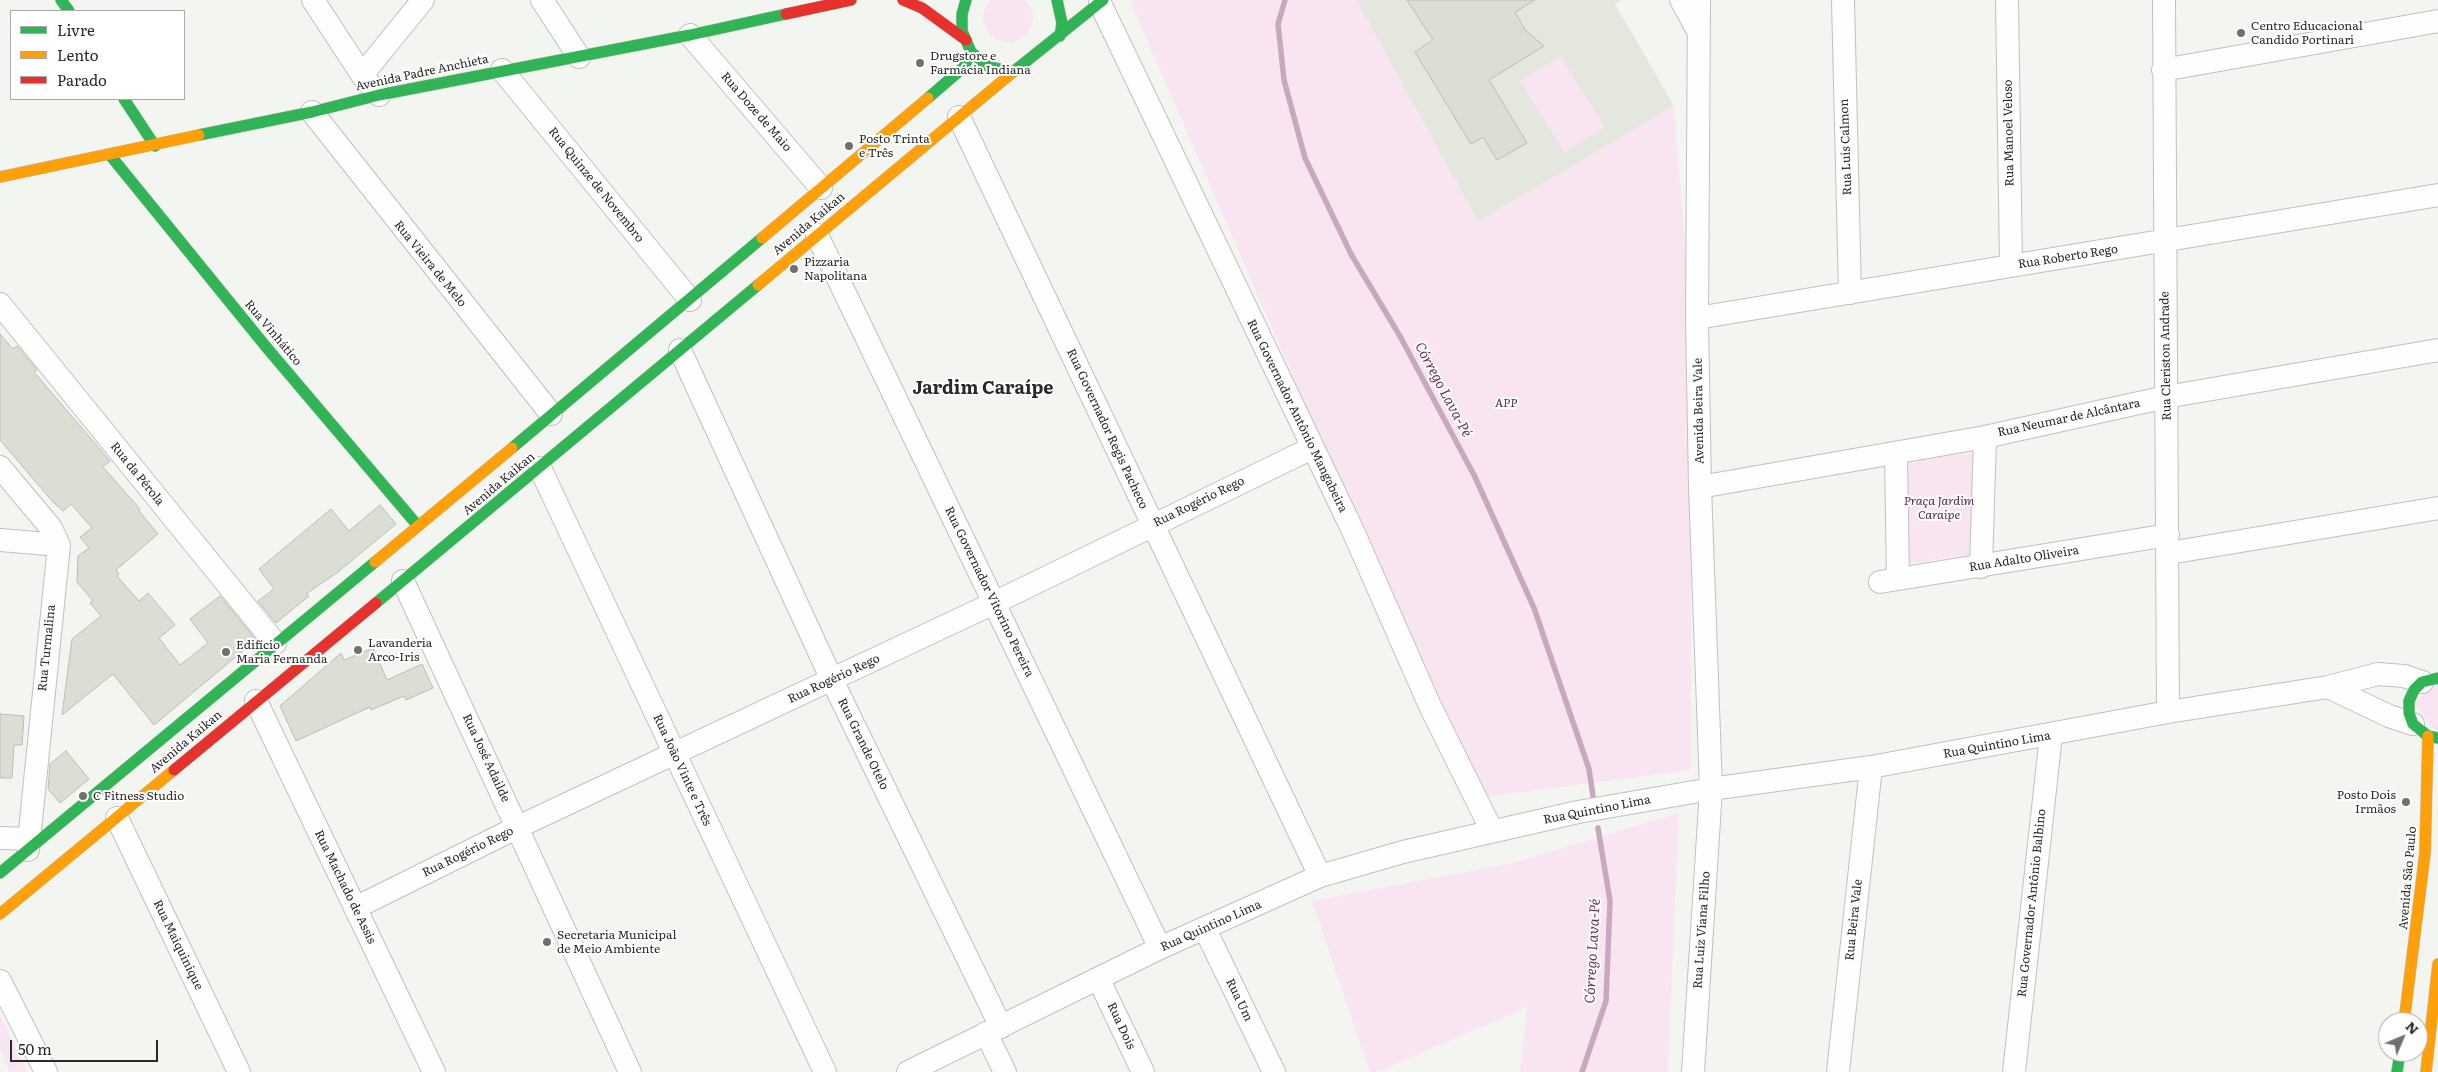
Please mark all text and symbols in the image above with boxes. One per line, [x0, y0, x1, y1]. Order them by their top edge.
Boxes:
legend [10, 10, 185, 100]
text: Livre [57, 18, 95, 41]
place label: Centro Educacional Candido Portinari [2251, 19, 2363, 47]
marker: Centro Educacional Candido Portinari [2235, 27, 2247, 39]
text: Lento [57, 43, 98, 66]
place label: Drugstore e Farmácia Indiana [930, 49, 1031, 77]
street label: Avenida Padre Anchieta [354, 52, 490, 94]
marker: Drugstore e Farmácia Indiana [914, 57, 926, 69]
text: Parado [57, 68, 107, 91]
street label: Rua Doze de Maio [718, 69, 794, 155]
street label: Rua Manoel Veloso [2001, 79, 2017, 187]
street label: Rua Luís Calmon [1837, 98, 1855, 196]
street label: Rua Quinze de Novembro [545, 125, 647, 245]
place label: Posto Trinta e Três [859, 132, 930, 160]
marker: Posto Trinta e Três [843, 140, 855, 152]
street label: Avenida Kaikan [770, 190, 848, 258]
street label: Rua Vieira de Melo [391, 218, 469, 310]
street label: Rua Roberto Rego [2017, 242, 2119, 272]
place label: Pizzaria Napolitana [804, 255, 867, 283]
marker: Pizzaria Napolitana [788, 263, 800, 275]
street label: Rua Cleriston Andrade [2158, 291, 2174, 421]
street label: Rua Vinhático [241, 297, 305, 369]
street label: Rua Governador Antônio Mangabeira [1244, 317, 1350, 515]
water label: Córrego Lava-Pé [1411, 340, 1475, 440]
street label: Rua Governador Regis Pacheco [1063, 347, 1151, 511]
street label: Avenida Beira Vale [1691, 358, 1707, 464]
district label: Jardim Caraípe [912, 378, 1054, 400]
park label: APP [1495, 396, 1517, 410]
street label: Rua Neumar de Alcântara [1996, 396, 2142, 440]
street label: Rua da Pérola [107, 440, 167, 508]
street label: Avenida Kaikan [460, 450, 538, 518]
street label: Rua Rogério Rego [1151, 474, 1247, 530]
park label: Praça Jardim Caraipe [1904, 494, 1974, 522]
street label: Rua Governador Vitorino Pereira [941, 504, 1037, 680]
street label: Rua Adalto Oliveira [1968, 543, 2080, 575]
street label: Rua Turmalina [35, 604, 59, 692]
place label: Lavanderia Arco-Iris [368, 636, 432, 664]
place label: Edifício Maria Fernanda [236, 638, 327, 666]
marker: Lavanderia Arco-Iris [352, 644, 364, 656]
marker: Edifício Maria Fernanda [220, 646, 232, 658]
street label: Rua Rogério Rego [786, 651, 882, 707]
street label: Rua Grande Otelo [835, 696, 891, 792]
street label: Avenida Kaikan [147, 708, 225, 776]
street label: Rua José Adailde [459, 712, 513, 804]
street label: Rua João Vinte e Três [650, 712, 714, 828]
street label: Rua Quintino Lima [1942, 728, 2052, 762]
place label: Posto Dois Irmãos [2337, 788, 2396, 816]
place label: C Fitness Studio [93, 789, 184, 803]
marker: C Fitness Studio [77, 790, 89, 802]
street label: Rua Quintino Lima [1542, 793, 1652, 827]
marker: Posto Dois Irmãos [2400, 796, 2412, 808]
street label: Rua Governador Antônio Balbino [2015, 808, 2049, 998]
street label: Rua Rogério Rego [420, 824, 516, 880]
street label: Avenida São Paulo [2396, 826, 2420, 930]
street label: Rua Machado de Assis [311, 828, 379, 946]
street label: Rua Luiz Viana Filho [1691, 871, 1713, 989]
street label: Rua Beira Vale [1843, 878, 1865, 962]
street label: Rua Quintino Lima [1158, 897, 1264, 955]
street label: Rua Maiquinique [150, 898, 206, 992]
water label: Córrego Lava-Pé [1582, 898, 1604, 1004]
place label: Secretaria Municipal de Meio Ambiente [557, 928, 676, 956]
marker: Secretaria Municipal de Meio Ambiente [541, 936, 553, 948]
street label: Rua Um [1222, 976, 1256, 1024]
street label: Rua Dois [1104, 1000, 1138, 1052]
north arrow [2378, 1012, 2428, 1062]
text: N [2402, 1016, 2424, 1038]
scale bar [12, 1030, 160, 1062]
text: 50 m [18, 1037, 52, 1060]

